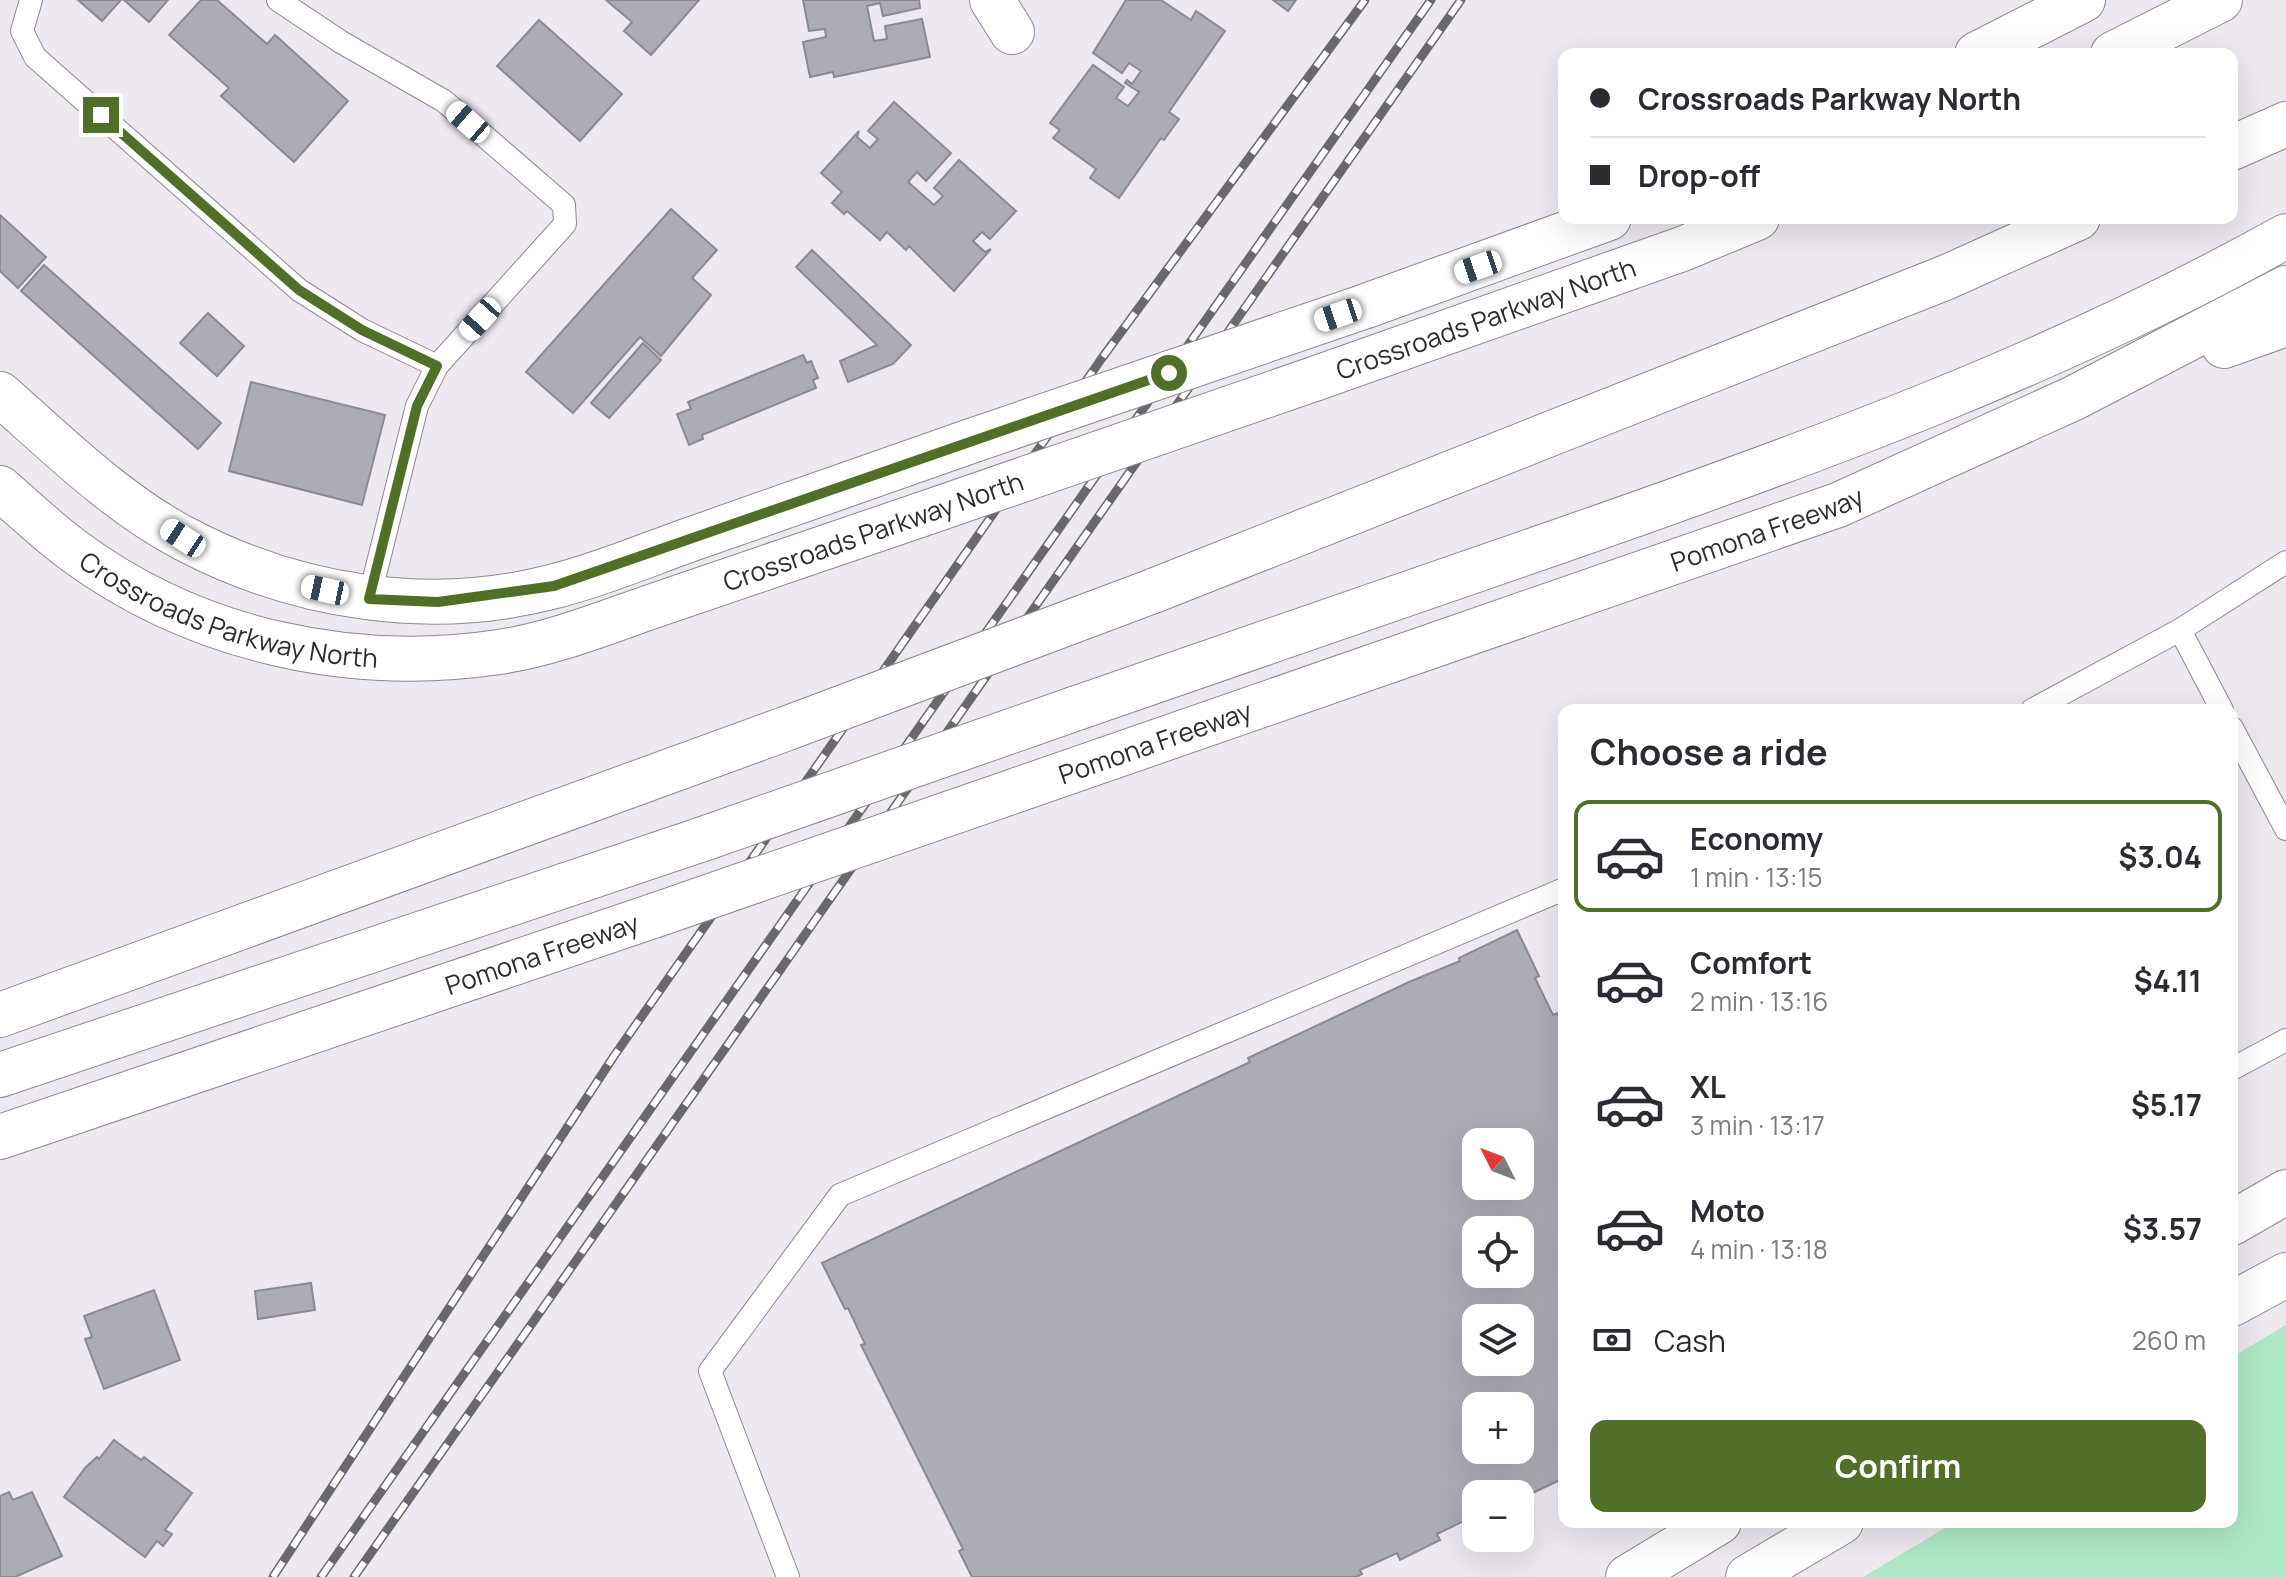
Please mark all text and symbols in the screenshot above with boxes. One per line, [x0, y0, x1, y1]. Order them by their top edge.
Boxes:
text: Crossroads Parkway North [1638, 78, 2021, 119]
route end [83, 97, 119, 133]
car [442, 97, 494, 147]
text: Drop-off [1638, 155, 1760, 196]
car [1451, 248, 1505, 286]
street label: Crossroads Parkway North [1331, 249, 1640, 388]
car [455, 293, 505, 345]
car [1311, 296, 1365, 334]
route start [1151, 355, 1187, 391]
street label: Crossroads Parkway North [718, 463, 1028, 599]
street label: Pomona Freeway [1666, 478, 1869, 580]
car [156, 515, 210, 561]
street label: Crossroads Parkway North [73, 543, 379, 676]
car [299, 573, 351, 607]
street label: Pomona Freeway [1054, 692, 1257, 792]
text: Choose a ride [1590, 727, 1828, 776]
text: Economy [1690, 818, 1823, 859]
icon: car [1594, 820, 1666, 892]
text: $3.04 [2119, 836, 2202, 877]
text: 1 min · 13:15 [1690, 859, 1823, 895]
street label: Pomona Freeway [440, 904, 644, 1003]
text: Comfort [1690, 942, 1812, 983]
icon: car [1594, 944, 1666, 1016]
text: $4.11 [2134, 960, 2202, 1001]
text: 2 min · 13:16 [1690, 983, 1828, 1019]
text: XL [1690, 1066, 1726, 1107]
icon: car [1594, 1068, 1666, 1140]
text: $5.17 [2131, 1084, 2202, 1125]
text: 3 min · 13:17 [1690, 1107, 1825, 1143]
north arrow [1462, 1128, 1534, 1200]
map controls [1462, 1128, 1534, 1552]
text: Moto [1690, 1190, 1765, 1231]
icon: car [1594, 1192, 1666, 1264]
text: $3.57 [2123, 1208, 2202, 1249]
button: locate [1462, 1216, 1534, 1288]
text: 4 min · 13:18 [1690, 1231, 1828, 1267]
button: layers [1462, 1304, 1534, 1376]
icon: cash [1590, 1318, 1634, 1362]
text: Cash [1654, 1320, 1726, 1361]
text: 260 m [2132, 1322, 2206, 1358]
button: + [1462, 1392, 1534, 1464]
button: Confirm [1590, 1420, 2206, 1512]
button: − [1462, 1480, 1534, 1552]

